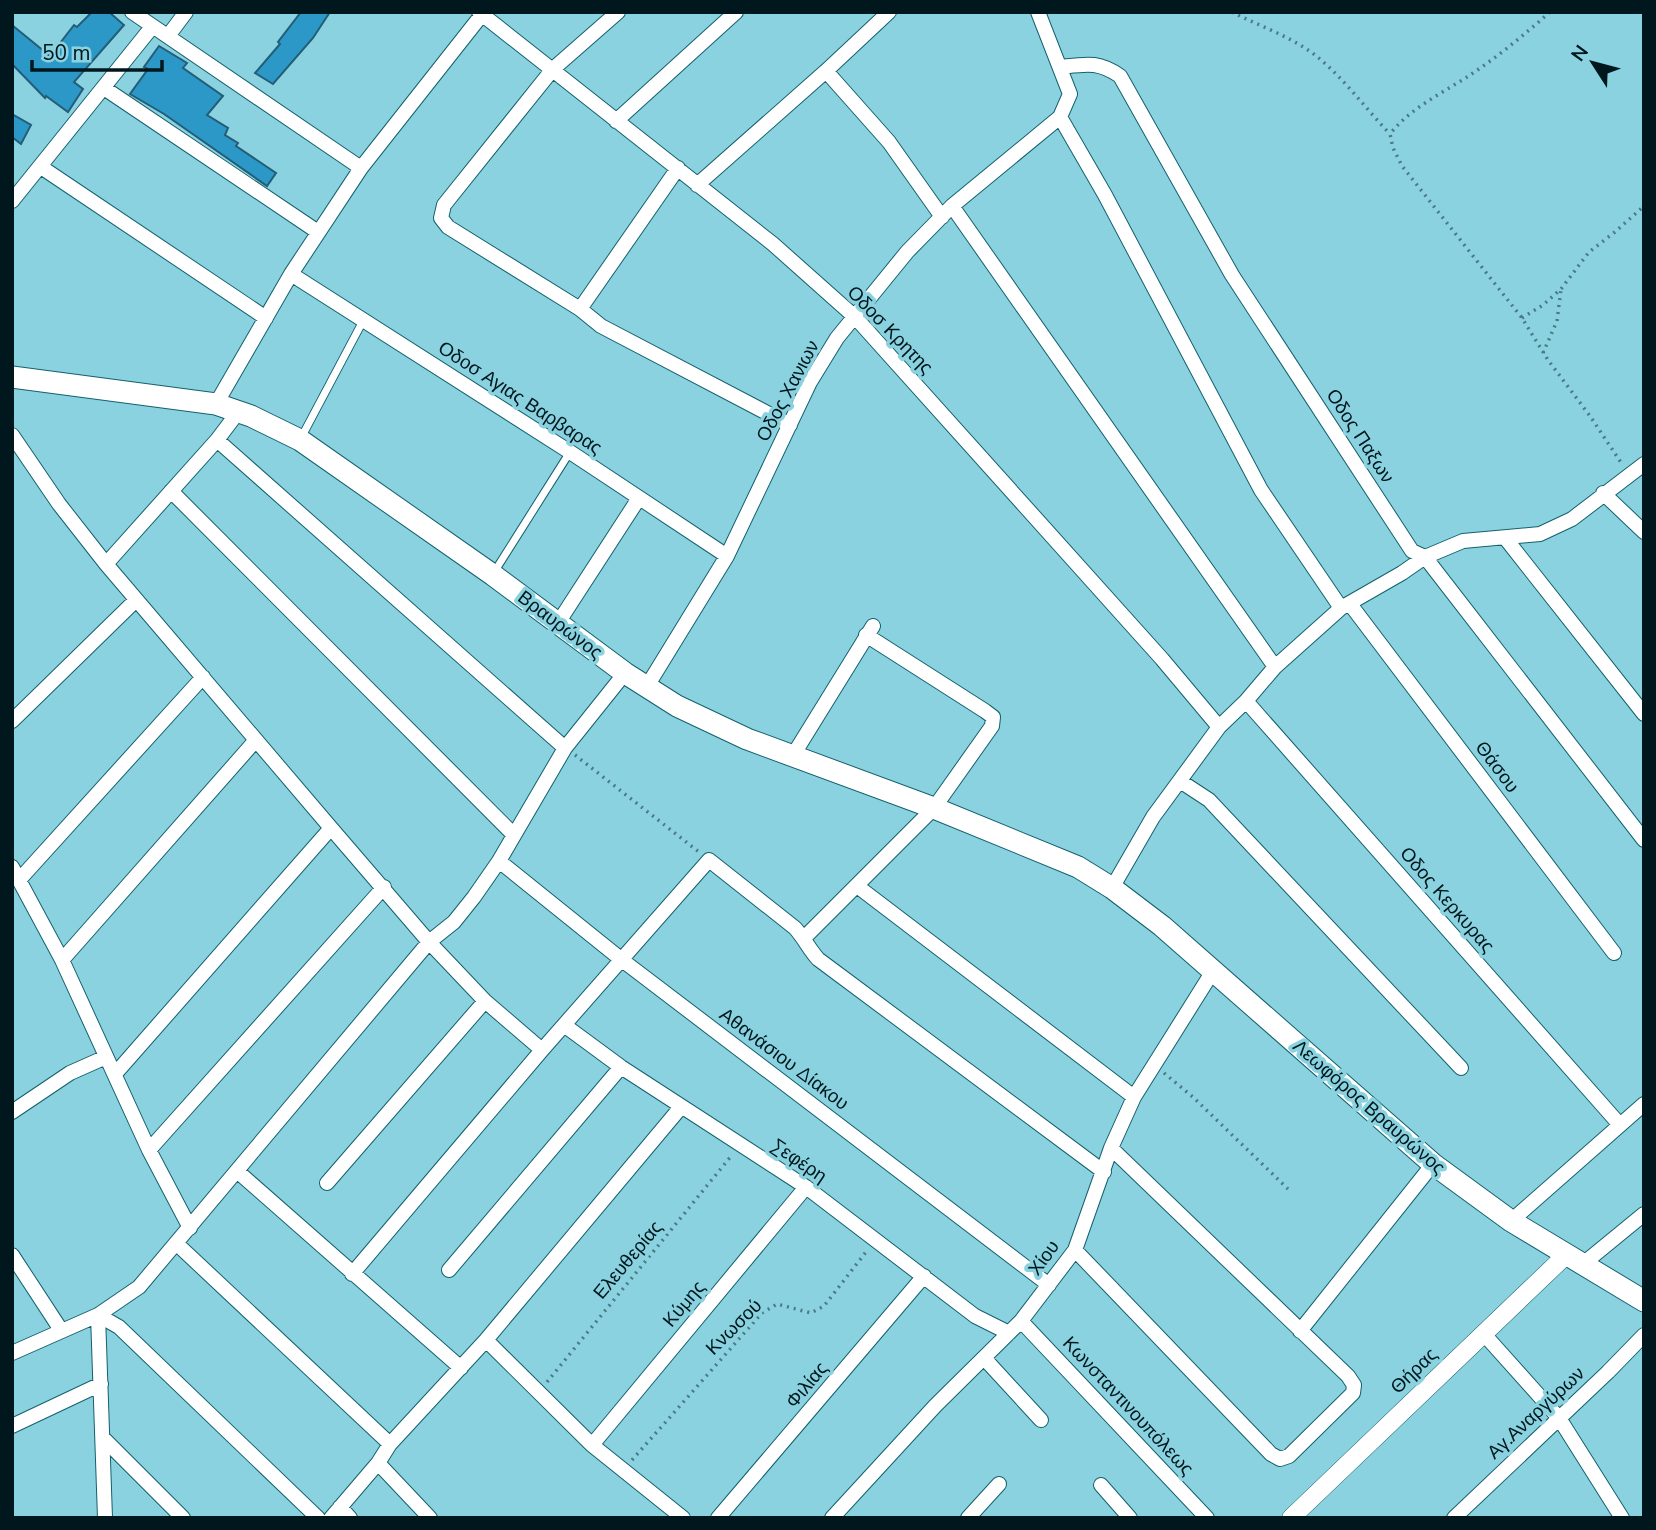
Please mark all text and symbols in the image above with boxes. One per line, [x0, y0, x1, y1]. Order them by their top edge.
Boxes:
scale bar [32, 28, 161, 72]
north arrow [1558, 28, 1628, 98]
text: 50 m [42, 39, 91, 67]
text: N [1565, 40, 1595, 67]
street label: Οδοσ Κρητης [841, 280, 939, 380]
street label: Οδοσ Αγιας Βαρβαρας [433, 335, 607, 461]
street label: Οδος Χανιων [750, 336, 826, 446]
street label: Οδος Παξων [1320, 384, 1400, 488]
street label: Βραυρώνος [512, 585, 608, 665]
street label: Θάσου [1469, 736, 1525, 798]
street label: Οδος Κερκυρας [1394, 841, 1500, 959]
street label: Αθανάσιου Δίακου [714, 1002, 854, 1116]
street label: Λεωφόρος Βραυρώνος [1287, 1034, 1451, 1180]
street label: Σεφέρη [766, 1133, 832, 1189]
street label: Ελευθερίας [587, 1215, 669, 1305]
street label: Χίου [1022, 1235, 1066, 1281]
street label: Κύμης [657, 1275, 711, 1333]
street label: Κνωσού [700, 1293, 768, 1361]
street label: Κωνσταντινουπόλεως [1057, 1331, 1199, 1481]
street label: Θήρας [1385, 1342, 1443, 1400]
street label: Φιλίας [780, 1356, 834, 1414]
street label: Αγ.Αναργύρων [1481, 1361, 1591, 1465]

